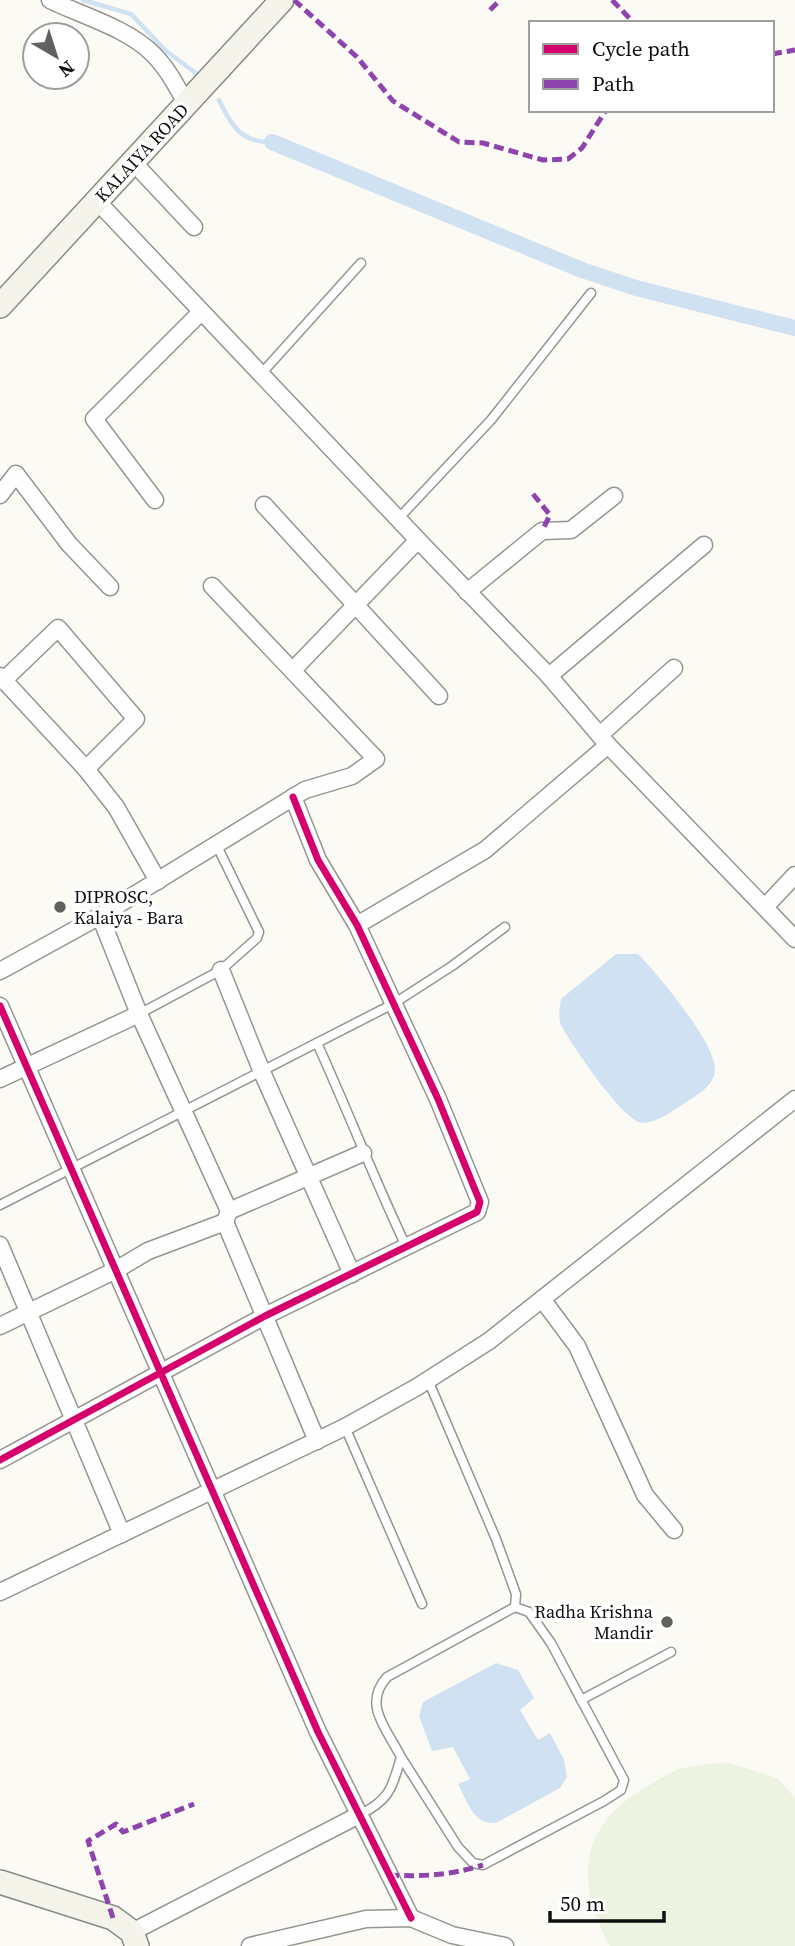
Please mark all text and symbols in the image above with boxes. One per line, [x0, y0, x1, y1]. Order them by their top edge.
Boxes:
north arrow [21, 21, 91, 91]
legend [529, 21, 774, 112]
text: Cycle path [592, 34, 690, 63]
text: N [53, 55, 80, 84]
text: Path [592, 69, 635, 98]
street label: KALAIYA ROAD [89, 98, 194, 208]
place label: DIPROSC, Kalaiya - Bara [74, 884, 184, 930]
marker: DIPROSC, Kalaiya - Bara [52, 899, 68, 915]
place label: Radha Krishna Mandir [534, 1599, 654, 1645]
marker: Radha Krishna Mandir [659, 1614, 675, 1630]
scale bar [550, 1880, 664, 1924]
text: 50 m [560, 1889, 605, 1918]

